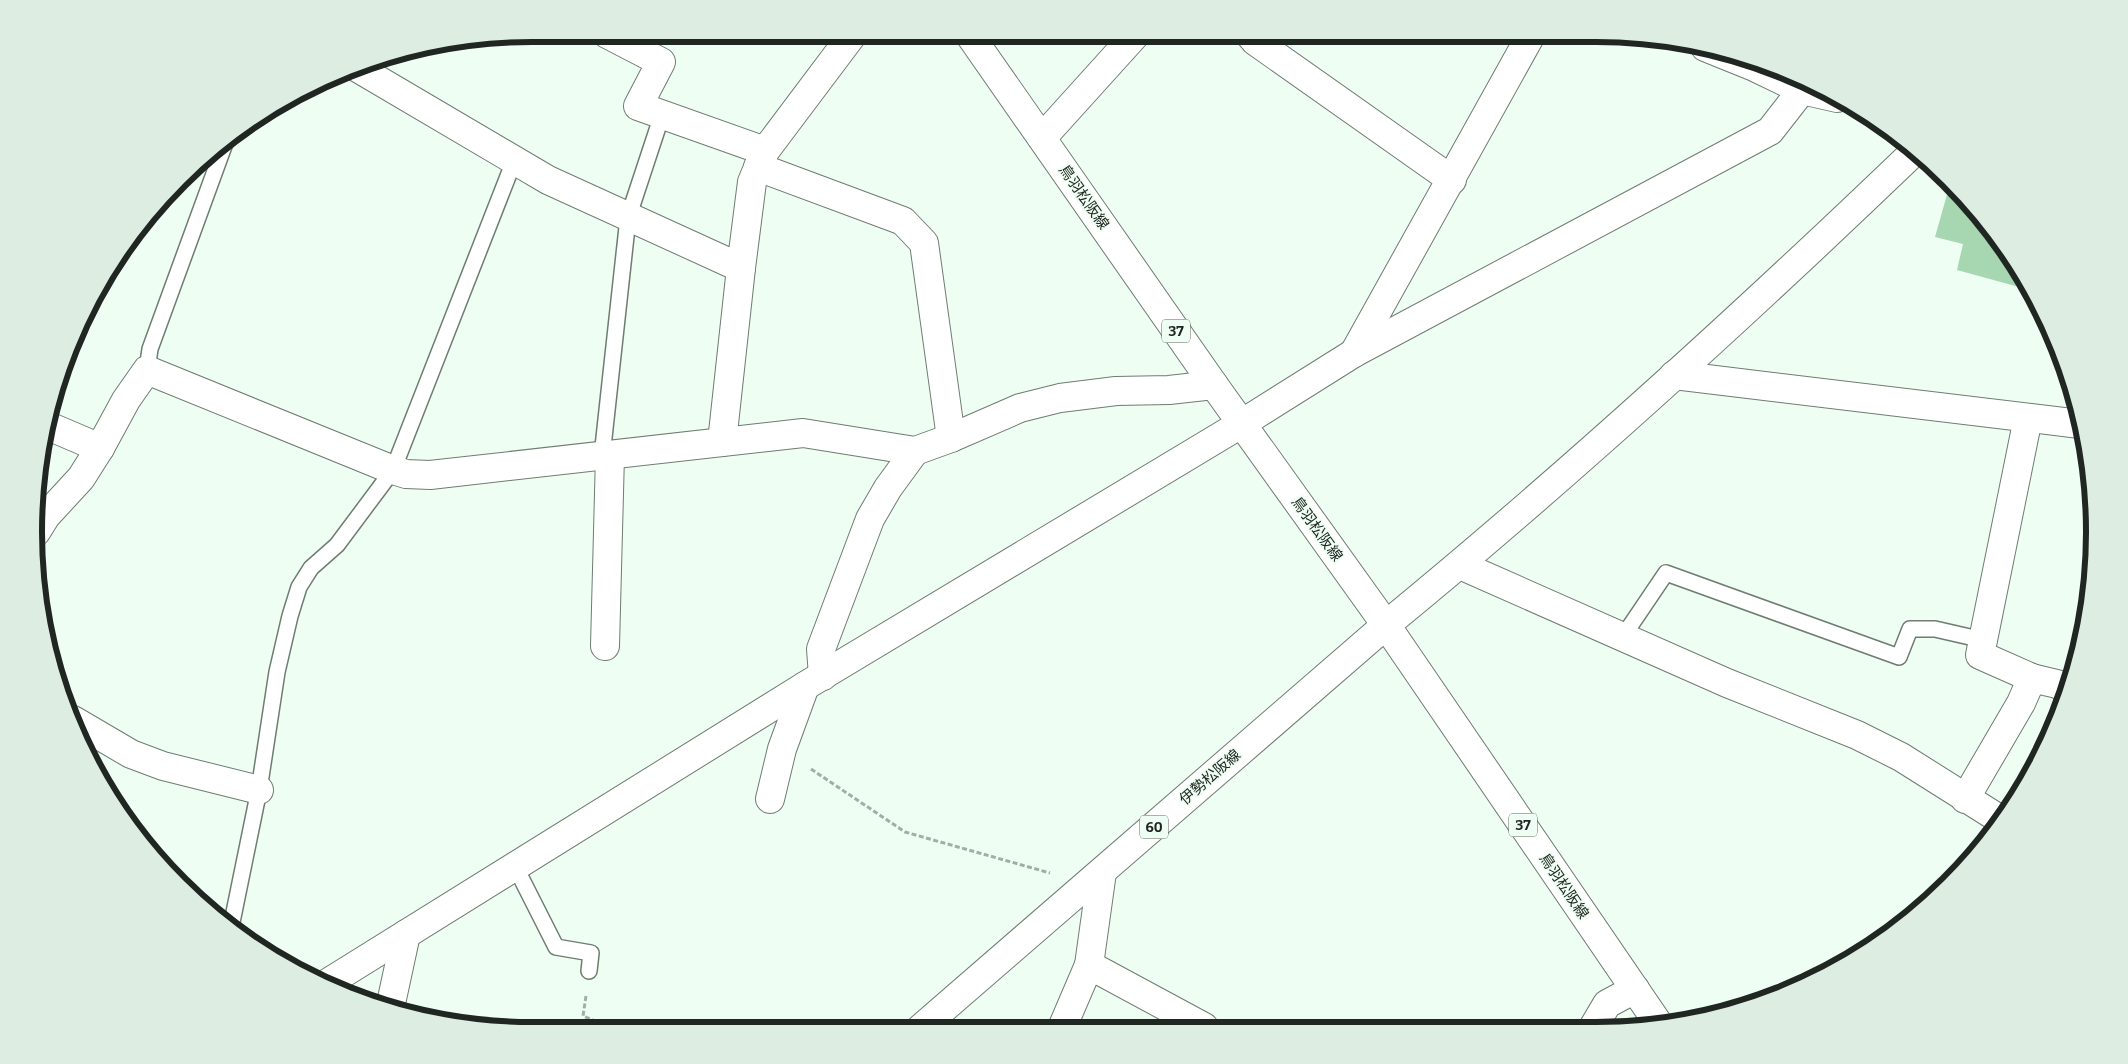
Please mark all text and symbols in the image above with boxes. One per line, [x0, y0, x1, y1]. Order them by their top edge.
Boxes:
street label: 鳥羽松阪線 [1055, 161, 1113, 233]
road number: 37 [1162, 320, 1190, 342]
street label: 鳥羽松阪線 [1288, 493, 1346, 565]
street label: 伊勢松阪線 [1176, 746, 1244, 808]
road number: 37 [1509, 814, 1537, 836]
road number: 60 [1140, 816, 1168, 839]
street label: 鳥羽松阪線 [1536, 850, 1592, 922]

